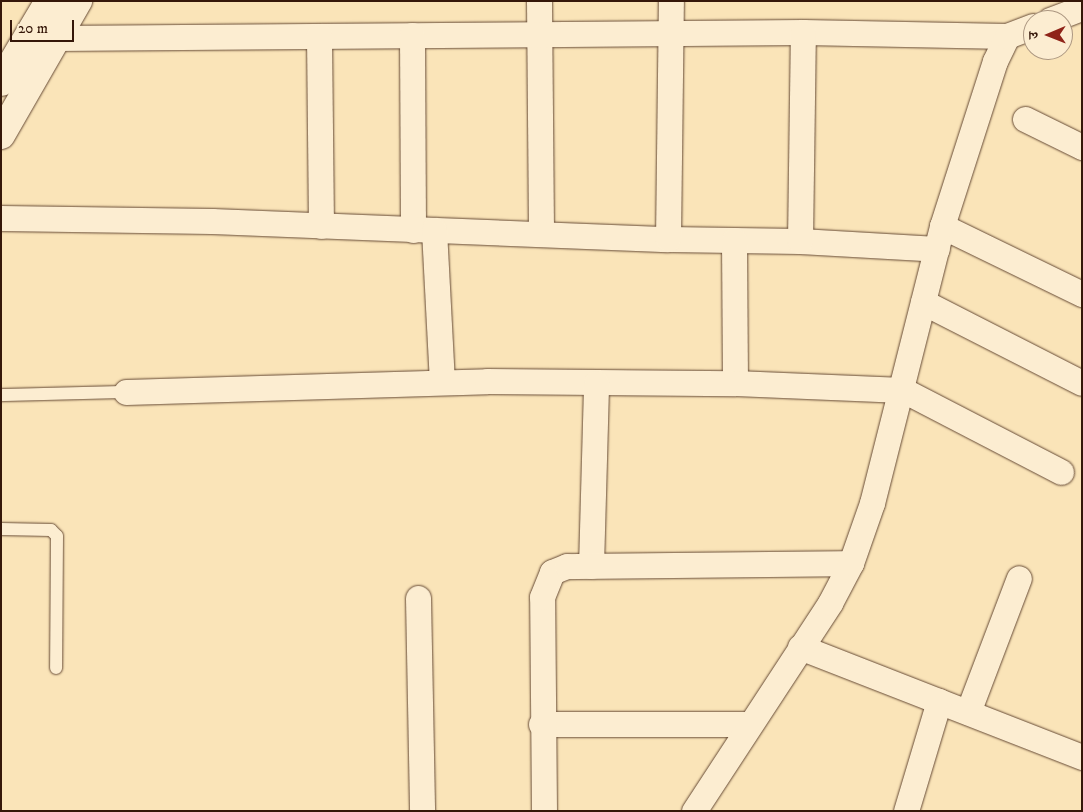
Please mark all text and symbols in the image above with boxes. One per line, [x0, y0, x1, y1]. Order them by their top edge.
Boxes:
scale bar [12, 10, 76, 42]
north arrow [1023, 10, 1073, 60]
text: 20 m [18, 19, 48, 38]
text: उ [1025, 32, 1043, 39]

